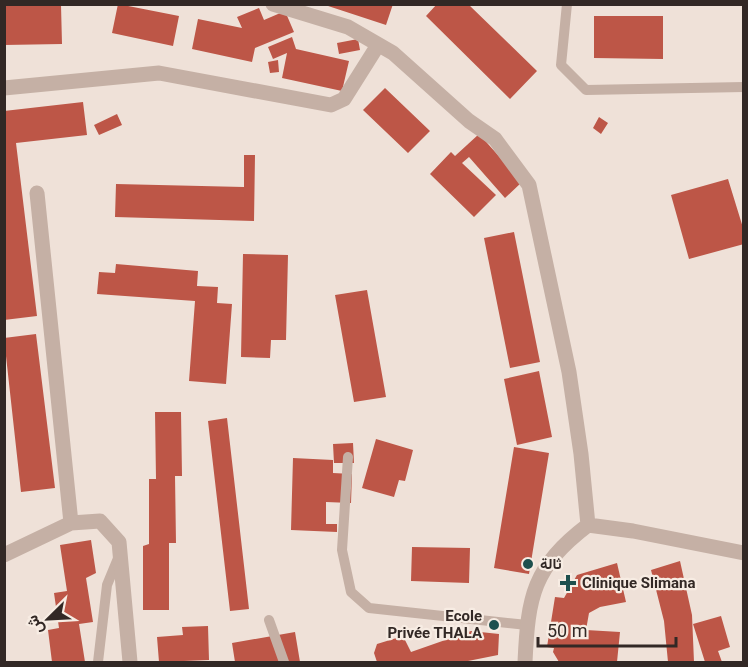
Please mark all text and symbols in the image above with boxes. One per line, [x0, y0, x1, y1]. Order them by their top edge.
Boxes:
place label: ثالة [540, 555, 562, 573]
marker: ثالة [521, 557, 535, 571]
marker: Clinique Slimana [559, 574, 577, 592]
place label: Clinique Slimana [582, 574, 695, 592]
north arrow [18, 589, 78, 649]
place label: Ecole Privée THALA [387, 607, 483, 642]
scale bar [538, 610, 676, 648]
text: ش [22, 612, 47, 638]
marker: Ecole Privée THALA [487, 618, 501, 632]
text: 50 m [547, 620, 587, 641]

